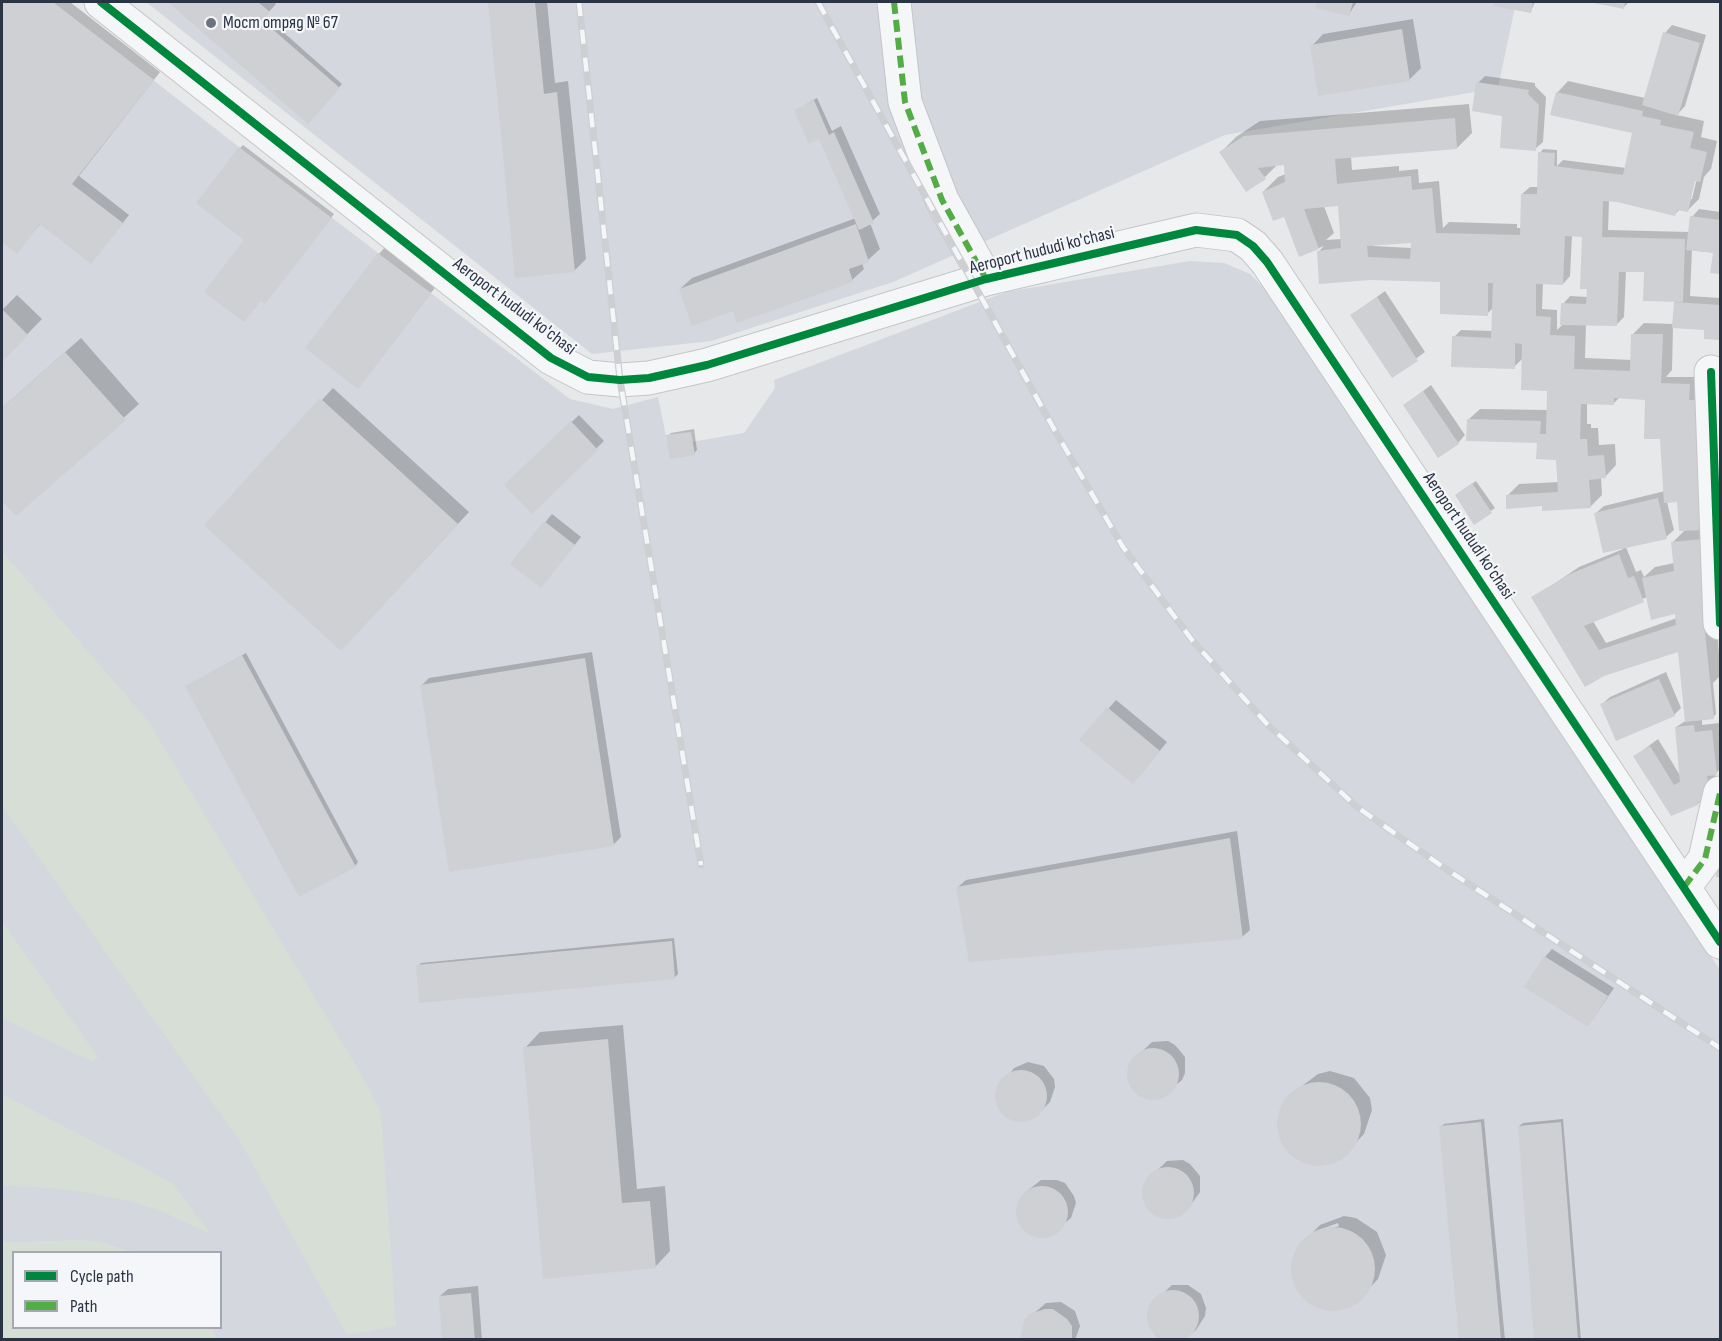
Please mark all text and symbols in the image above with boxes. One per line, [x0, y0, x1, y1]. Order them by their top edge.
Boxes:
place label: Мост отряд № 67 [223, 12, 338, 34]
marker: Мост отряд № 67 [204, 16, 218, 30]
street label: Aeroport hududi ko'chasi [967, 223, 1117, 279]
street label: Aeroport hududi ko'chasi [448, 254, 580, 360]
street label: Aeroport hududi ko'chasi [1417, 468, 1519, 604]
legend [12, 1251, 222, 1329]
text: Cycle path [70, 1266, 134, 1287]
text: Path [70, 1296, 98, 1317]

